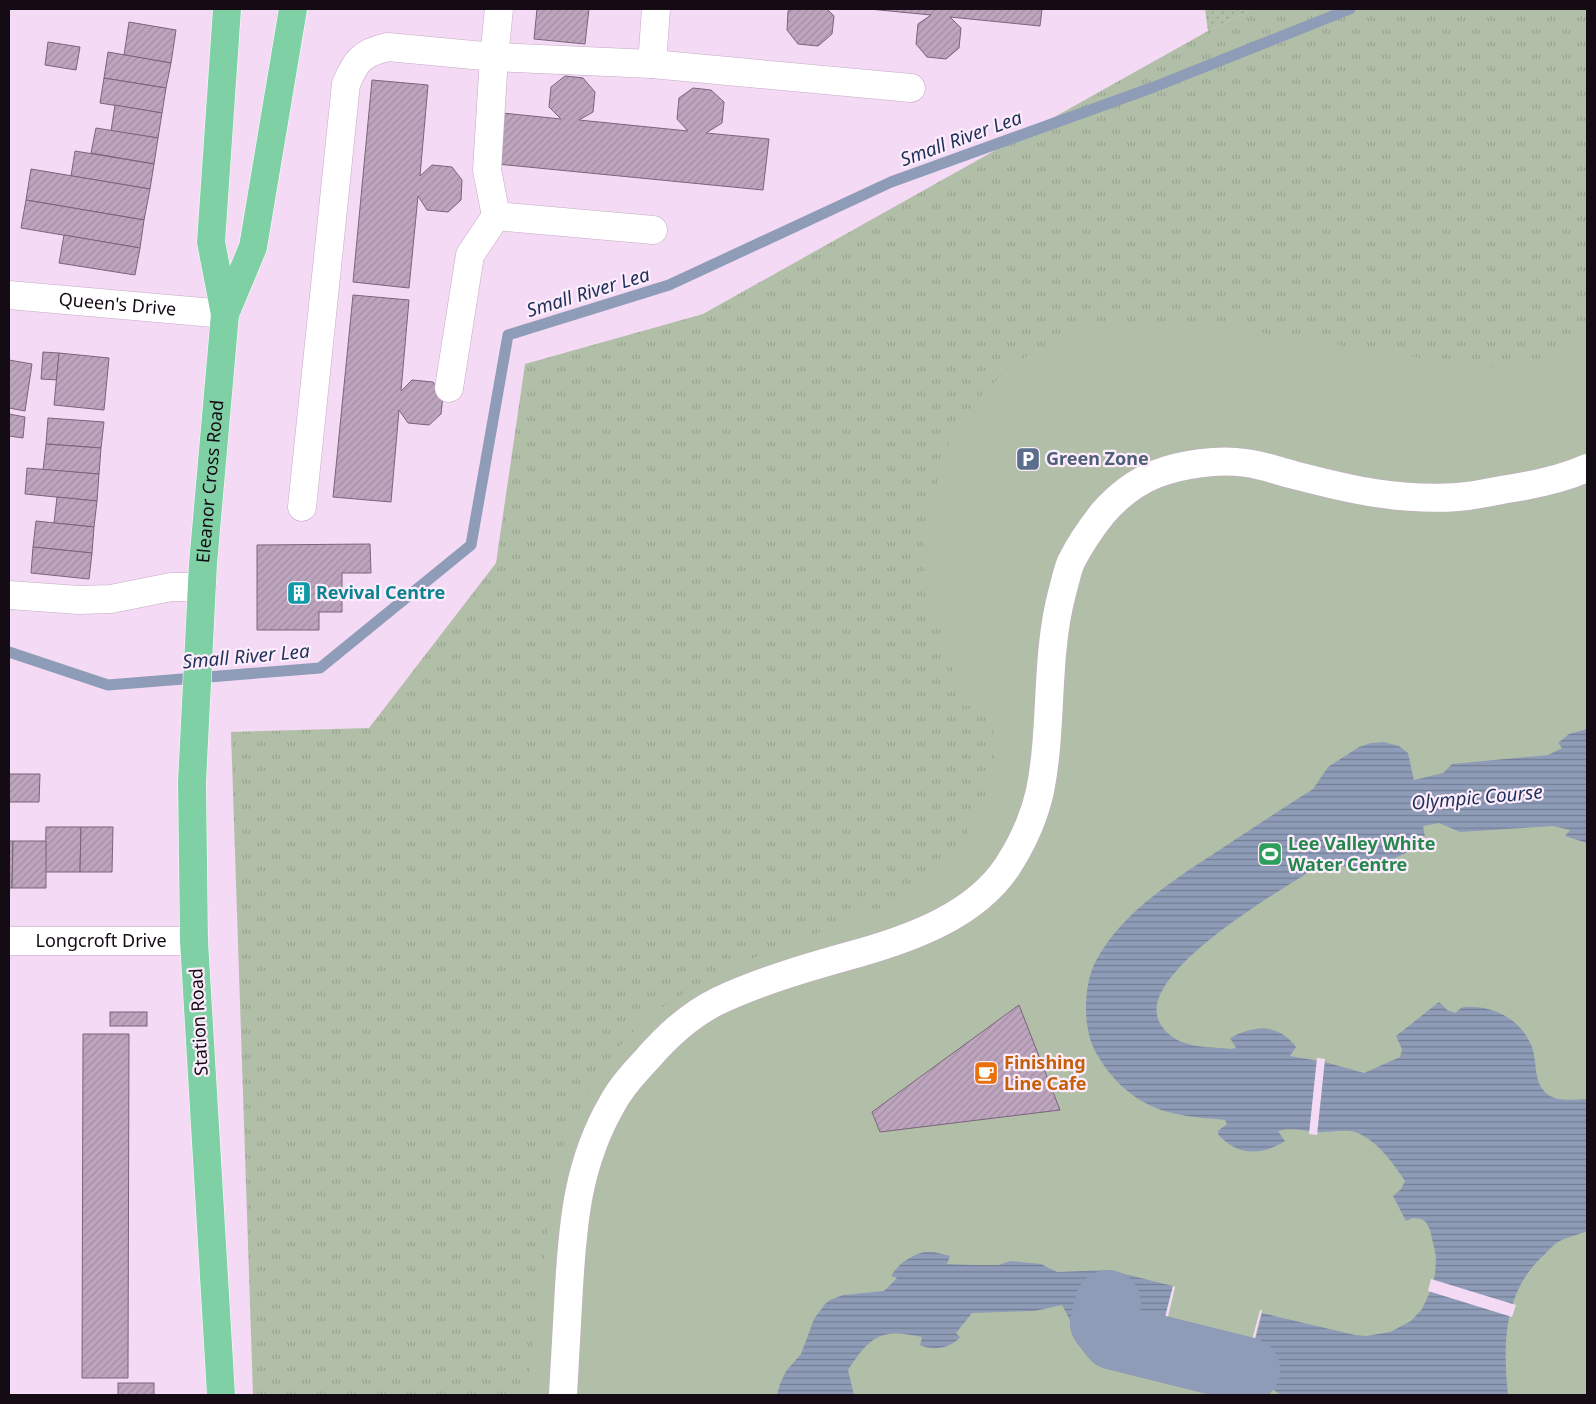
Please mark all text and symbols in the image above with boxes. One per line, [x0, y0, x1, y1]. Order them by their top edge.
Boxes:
water label: Small River Lea [897, 104, 1026, 172]
water label: Small River Lea [523, 261, 653, 323]
street label: Queen's Drive [58, 286, 177, 321]
street label: Eleanor Cross Road [190, 399, 228, 564]
parking icon: Green Zone [1015, 446, 1041, 472]
place label: Green Zone [1046, 446, 1149, 470]
building icon: Revival Centre [286, 580, 312, 606]
place label: Revival Centre [316, 580, 445, 604]
water label: Small River Lea [181, 637, 311, 675]
water label: Olympic Course [1410, 778, 1544, 816]
place label: Lee Valley White Water Centre [1288, 831, 1435, 876]
sports icon: Lee Valley White Water Centre [1257, 841, 1283, 867]
street label: Longcroft Drive [35, 928, 167, 952]
street label: Station Road [183, 968, 213, 1076]
place label: Finishing Line Cafe [1004, 1050, 1087, 1095]
cafe icon: Finishing Line Cafe [973, 1060, 999, 1086]

